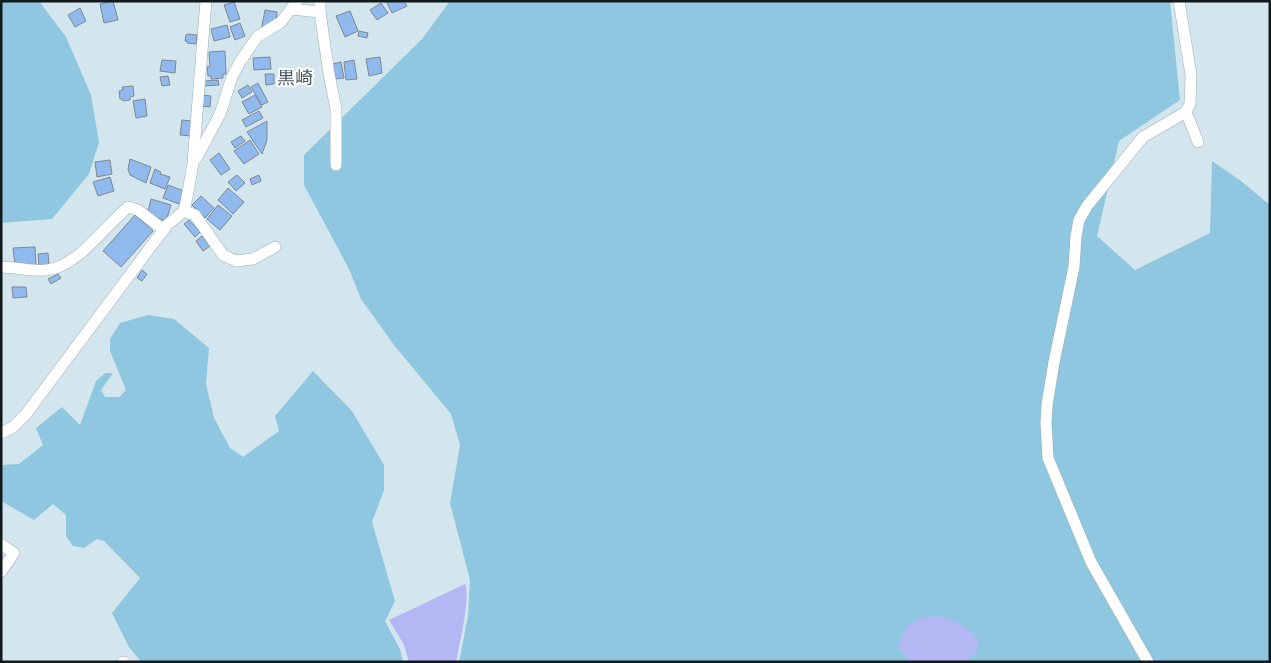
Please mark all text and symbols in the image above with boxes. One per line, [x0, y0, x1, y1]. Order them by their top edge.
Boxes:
district label: 黒崎 [277, 67, 313, 89]

